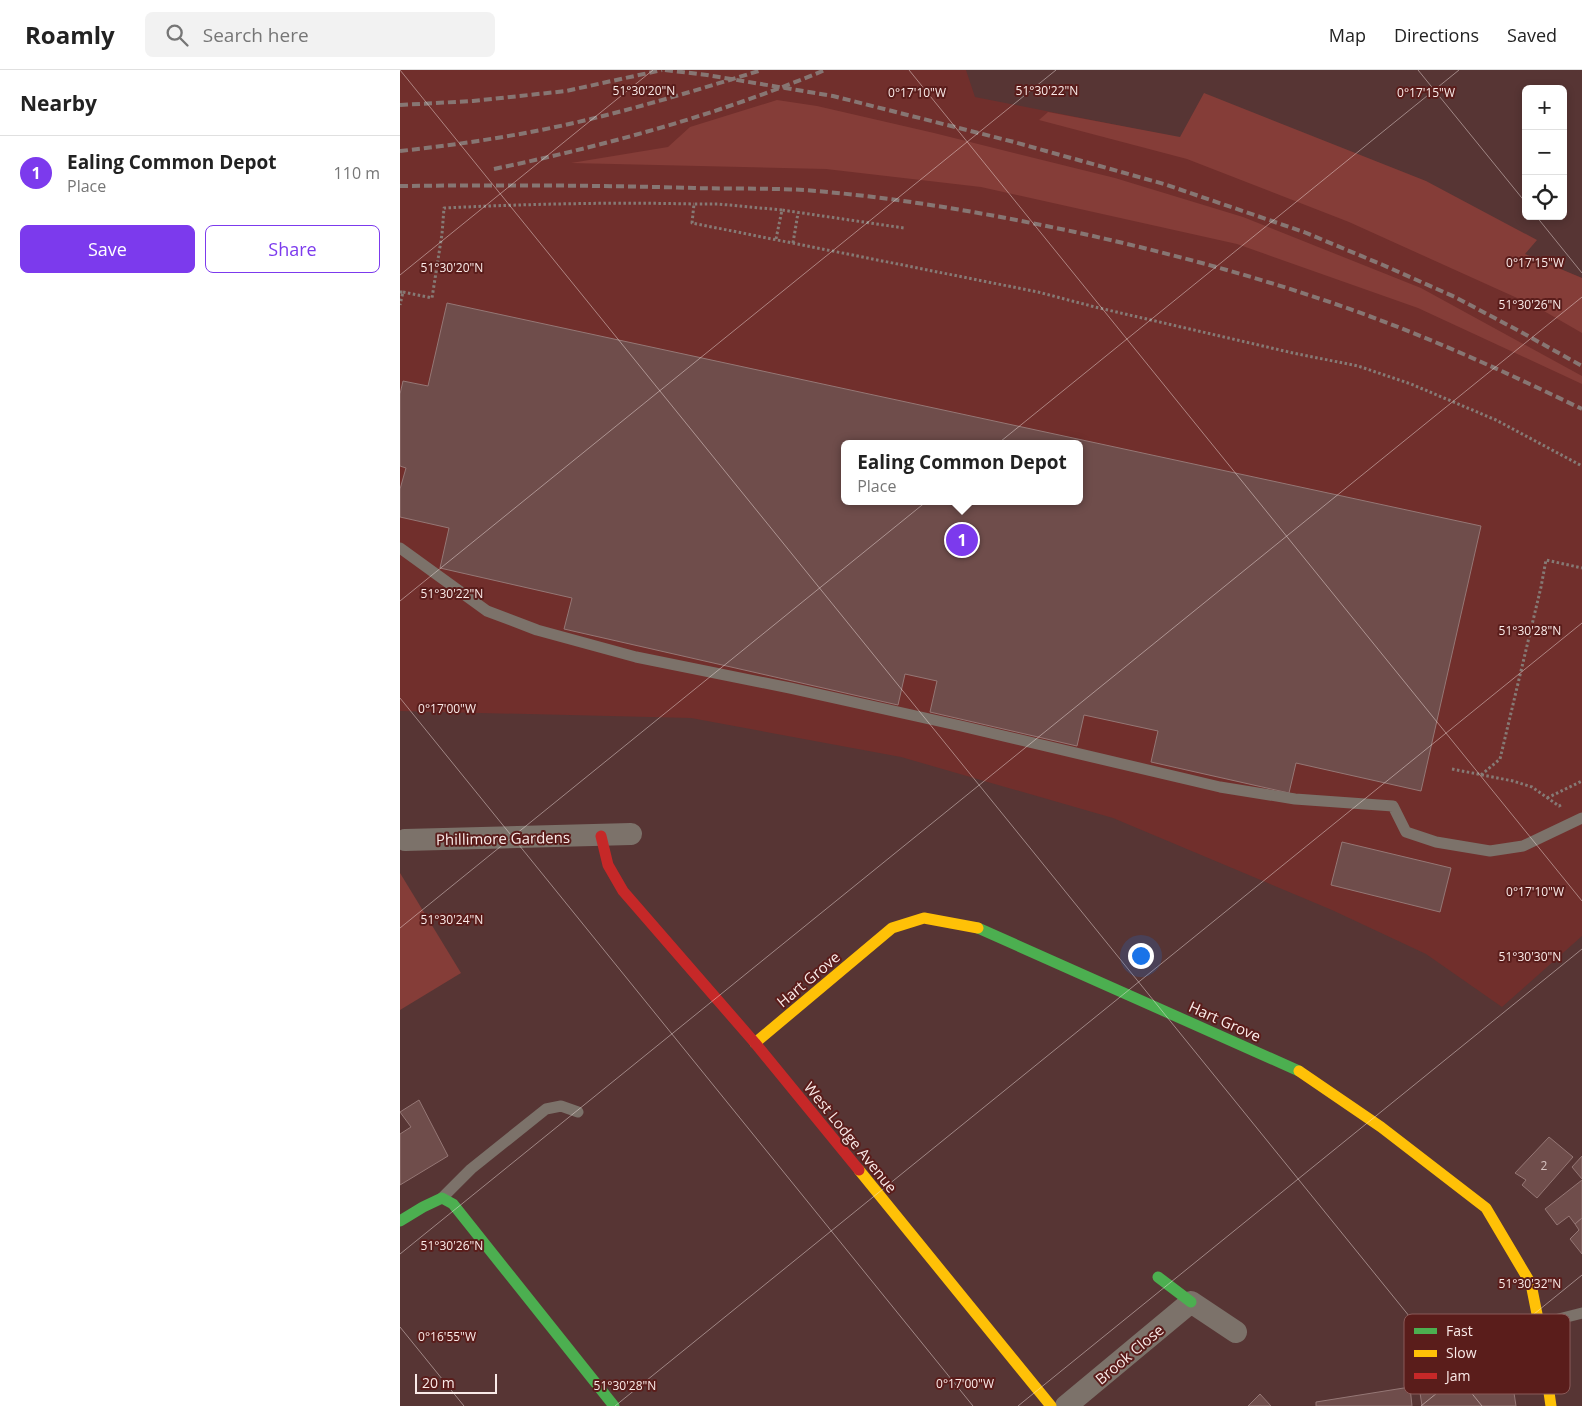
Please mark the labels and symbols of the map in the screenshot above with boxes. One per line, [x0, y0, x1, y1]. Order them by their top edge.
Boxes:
text: 51°30'20"N [613, 82, 675, 99]
text: 51°30'22"N [1016, 82, 1078, 99]
text: 0°17'10"W [888, 84, 946, 101]
text: 0°17'15"W [1397, 84, 1455, 101]
text: 0°17'15"W [1506, 254, 1564, 271]
text: 51°30'20"N [421, 259, 483, 276]
text: 51°30'26"N [1499, 296, 1561, 313]
pin: 1 [946, 521, 978, 559]
text: 51°30'22"N [421, 585, 483, 602]
text: 51°30'28"N [1499, 622, 1561, 639]
text: 0°17'00"W [418, 700, 476, 717]
street label: Phillimore Gardens [436, 827, 570, 849]
text: 0°17'10"W [1506, 883, 1564, 900]
text: 51°30'24"N [421, 911, 483, 928]
your location [1128, 943, 1154, 969]
street label: Hart Grove [772, 947, 844, 1011]
text: 51°30'30"N [1499, 948, 1561, 965]
street label: Hart Grove [1186, 996, 1264, 1046]
street label: West Lodge Avenue [800, 1077, 902, 1197]
house number: 2 [1541, 1157, 1548, 1174]
text: 51°30'26"N [421, 1237, 483, 1254]
text: 51°30'32"N [1499, 1275, 1561, 1292]
legend [1404, 1314, 1570, 1394]
street label: Brook Close [1091, 1320, 1167, 1388]
text: Fast [1446, 1321, 1473, 1340]
text: 0°16'55"W [418, 1328, 476, 1345]
text: Slow [1446, 1343, 1477, 1362]
text: Jam [1444, 1366, 1471, 1385]
scale bar [415, 1371, 498, 1394]
text: 0°17'00"W [936, 1375, 994, 1392]
text: 51°30'28"N [594, 1377, 656, 1394]

